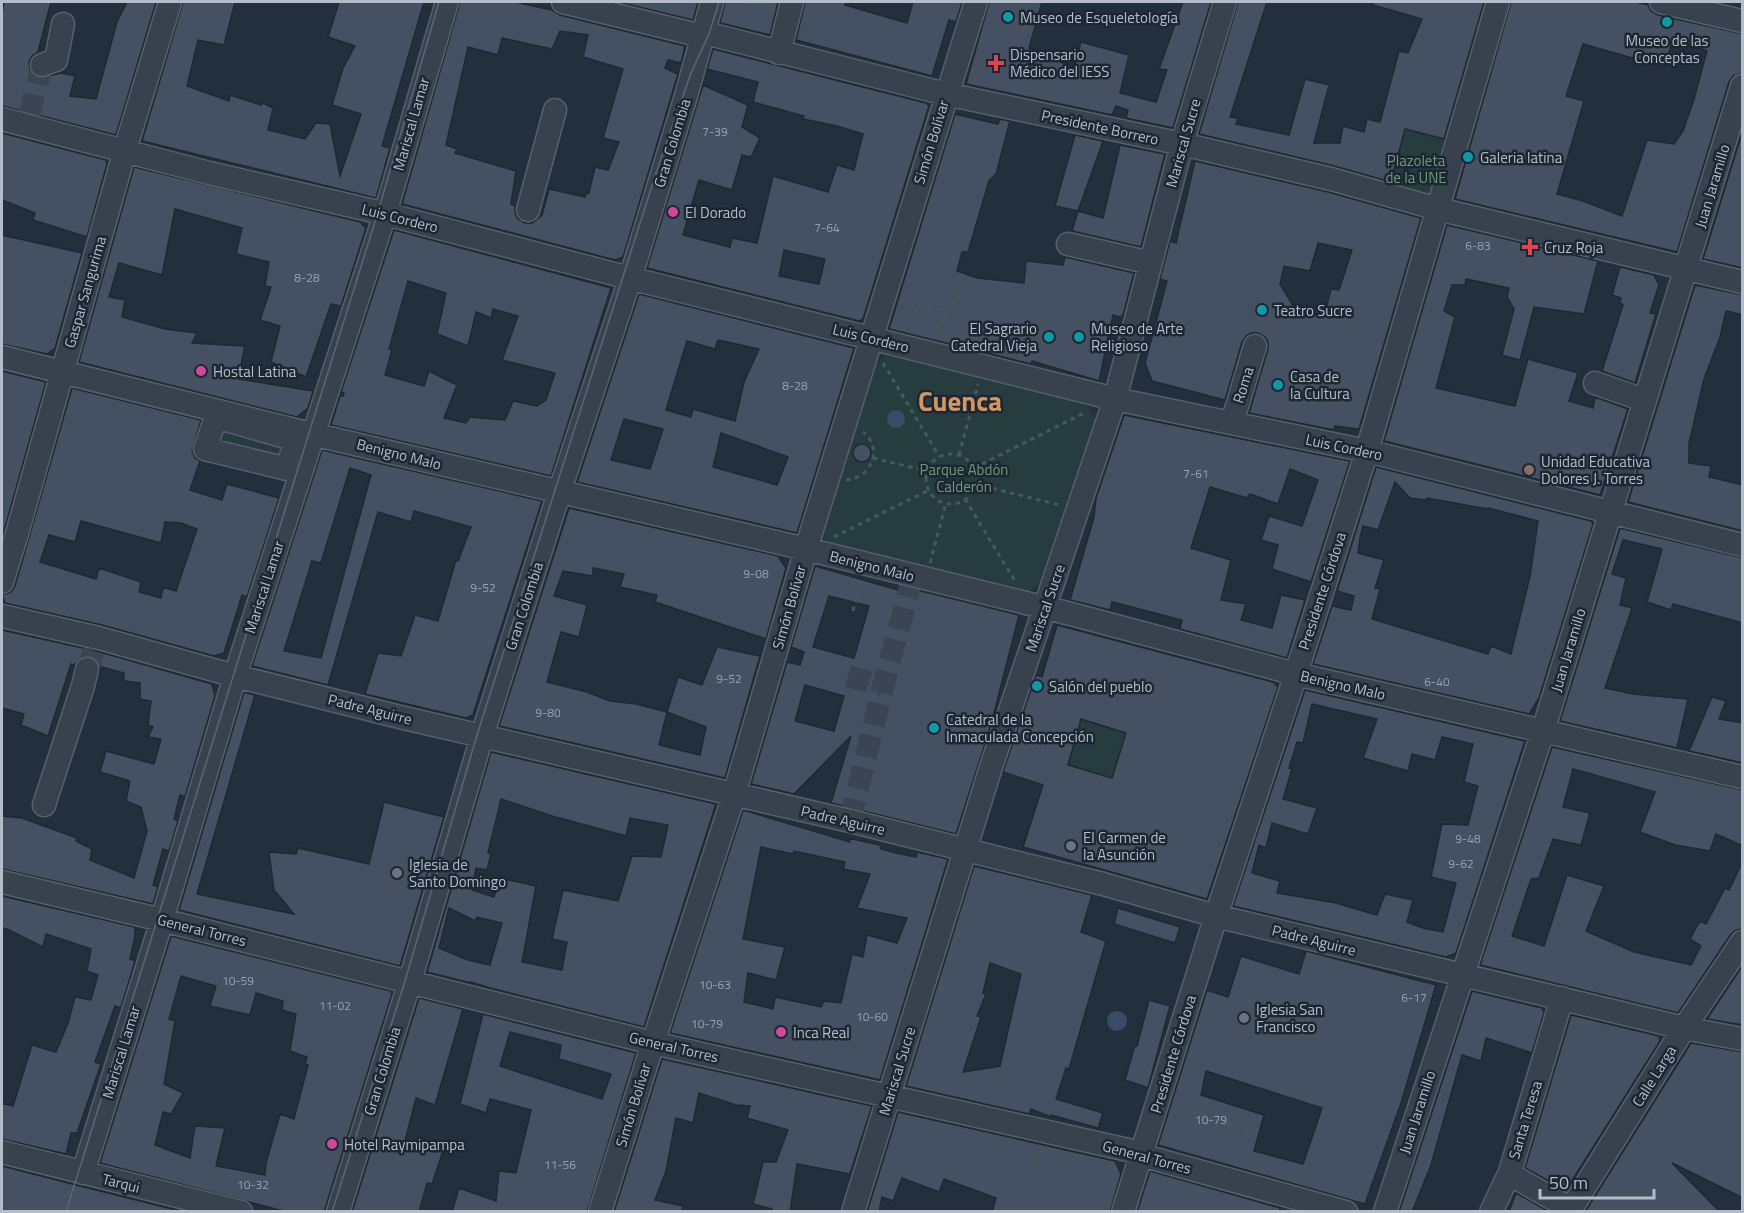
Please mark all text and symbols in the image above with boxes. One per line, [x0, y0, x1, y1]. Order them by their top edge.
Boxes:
place label: Museo de Esqueletología [1020, 6, 1178, 29]
marker: Museo de Esqueletología [1001, 10, 1015, 24]
marker: Museo de las Conceptas [1660, 15, 1674, 29]
place label: Museo de las Conceptas [1625, 29, 1709, 69]
place label: Dispensario Médico del IESS [1010, 43, 1109, 83]
marker: Dispensario Médico del IESS [987, 54, 1005, 72]
street label: Mariscal Lamar [387, 75, 435, 173]
street label: Gran Colombia [648, 95, 697, 190]
street label: Mariscal Sucre [1159, 96, 1207, 190]
street label: Simón Bolívar [907, 97, 955, 187]
street label: Presidente Borrero [1039, 103, 1161, 151]
house number: 7-39 [702, 122, 728, 141]
street label: Juan Jaramillo [1688, 141, 1736, 231]
place label: Galeria latina [1480, 146, 1563, 169]
park label: Plazoleta de la UNE [1385, 149, 1447, 189]
marker: Galeria latina [1461, 150, 1475, 164]
street label: Luis Cordero [359, 197, 441, 239]
place label: El Dorado [685, 201, 746, 224]
marker: El Dorado [666, 205, 680, 219]
house number: 7-64 [814, 218, 840, 237]
street label: Gaspar Sangurima [58, 233, 112, 351]
house number: 6-83 [1465, 236, 1491, 255]
place label: Cruz Roja [1544, 236, 1604, 259]
marker: Cruz Roja [1521, 238, 1539, 256]
house number: 8-28 [294, 268, 320, 287]
place label: Teatro Sucre [1274, 299, 1352, 322]
marker: Teatro Sucre [1255, 303, 1269, 317]
street label: Luis Cordero [830, 317, 912, 359]
place label: El Sagrario Catedral Vieja [951, 317, 1037, 357]
place label: Museo de Arte Religioso [1091, 317, 1183, 357]
marker: El Sagrario Catedral Vieja [1042, 330, 1056, 344]
marker: Museo de Arte Religioso [1072, 330, 1086, 344]
place label: Hostal Latina [213, 360, 297, 383]
street label: Roma [1227, 363, 1260, 406]
marker: Hostal Latina [194, 364, 208, 378]
place label: Casa de la Cultura [1290, 365, 1350, 405]
house number: 8-28 [782, 376, 808, 395]
marker: Casa de la Cultura [1271, 378, 1285, 392]
district label: Cuenca [918, 380, 1002, 421]
street label: Luis Cordero [1303, 428, 1385, 466]
street label: Benigno Malo [354, 432, 444, 476]
place label: Unidad Educativa Dolores J. Torres [1541, 450, 1650, 490]
park label: Parque Abdón Calderón [920, 458, 1008, 498]
marker: Unidad Educativa Dolores J. Torres [1522, 463, 1536, 477]
house number: 7-61 [1183, 464, 1209, 483]
street label: Presidente Córdova [1292, 529, 1352, 653]
street label: Mariscal Lamar [238, 538, 290, 636]
street label: Benigno Malo [827, 544, 917, 588]
street label: Gran Colombia [499, 558, 549, 653]
street label: Mariscal Sucre [1019, 561, 1071, 655]
street label: Simón Bolívar [766, 562, 812, 652]
house number: 9-08 [743, 564, 769, 583]
house number: 9-52 [470, 578, 496, 597]
street label: Juan Jaramillo [1544, 605, 1592, 695]
street label: Benigno Malo [1298, 664, 1388, 706]
house number: 9-52 [716, 669, 742, 688]
house number: 6-40 [1424, 672, 1450, 691]
place label: Salón del pueblo [1049, 675, 1152, 698]
marker: Salón del pueblo [1030, 679, 1044, 693]
street label: Padre Aguirre [326, 687, 414, 731]
house number: 9-80 [535, 703, 561, 722]
place label: Catedral de la Inmaculada Concepción [946, 708, 1094, 748]
marker: Catedral de la Inmaculada Concepción [927, 721, 941, 735]
street label: Padre Aguirre [799, 799, 887, 841]
place label: El Carmen de la Asunción [1083, 826, 1166, 866]
house number: 9-48 [1455, 829, 1481, 848]
marker: El Carmen de la Asunción [1064, 839, 1078, 853]
place label: Iglesia de Santo Domingo [409, 853, 506, 893]
house number: 9-62 [1448, 854, 1474, 873]
marker: Iglesia de Santo Domingo [390, 866, 404, 880]
street label: General Torres [155, 908, 249, 952]
street label: Padre Aguirre [1270, 918, 1358, 962]
house number: 10-59 [222, 971, 254, 990]
house number: 10-63 [699, 975, 731, 994]
house number: 6-17 [1401, 988, 1427, 1007]
street label: Presidente Córdova [1144, 992, 1202, 1116]
house number: 11-02 [319, 996, 351, 1015]
place label: Iglesia San Francisco [1256, 998, 1323, 1038]
street label: Mariscal Lamar [96, 1003, 146, 1101]
house number: 10-60 [856, 1007, 888, 1026]
marker: Iglesia San Francisco [1237, 1011, 1251, 1025]
house number: 10-79 [691, 1014, 723, 1033]
place label: Inca Real [793, 1021, 850, 1044]
street label: Gran Colombia [358, 1023, 407, 1118]
street label: Mariscal Sucre [873, 1024, 921, 1118]
marker: Inca Real [774, 1025, 788, 1039]
street label: General Torres [627, 1026, 721, 1068]
street label: Calle Larga [1626, 1040, 1682, 1111]
street label: Simón Bolívar [609, 1060, 657, 1150]
street label: Juan Jaramillo [1393, 1067, 1441, 1157]
street label: Santa Teresa [1502, 1077, 1548, 1162]
house number: 10-79 [1195, 1110, 1227, 1129]
place label: Hotel Raymipampa [344, 1133, 465, 1156]
street label: General Torres [1100, 1134, 1194, 1180]
marker: Hotel Raymipampa [325, 1137, 339, 1151]
house number: 11-56 [544, 1155, 576, 1174]
scale bar [1540, 1162, 1654, 1200]
street label: Tarqui [100, 1167, 142, 1199]
text: 50 m [1549, 1169, 1588, 1196]
house number: 10-32 [237, 1175, 269, 1194]

